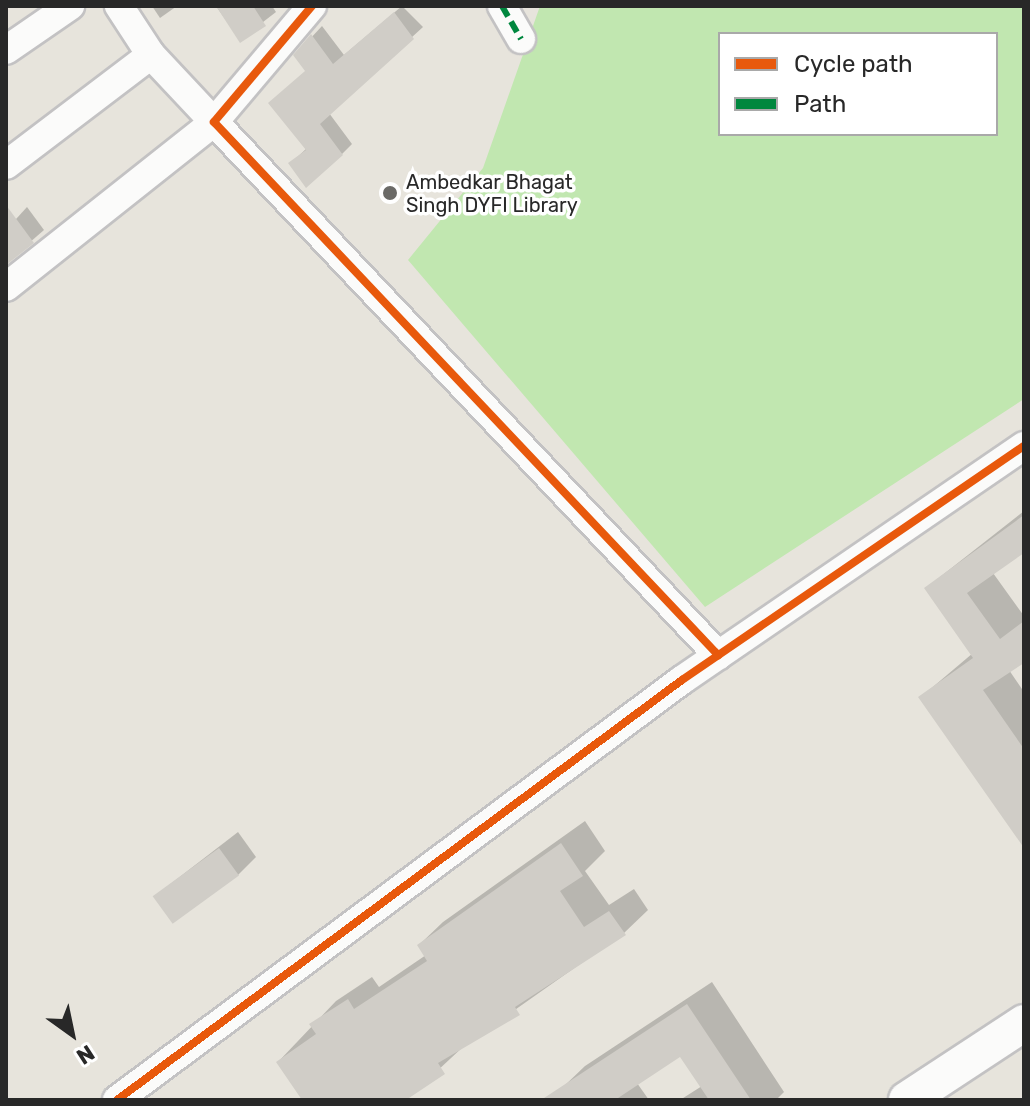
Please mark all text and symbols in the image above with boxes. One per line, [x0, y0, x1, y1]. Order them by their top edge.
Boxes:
legend [718, 32, 998, 136]
text: Cycle path [794, 50, 913, 78]
text: Path [794, 90, 846, 118]
place label: Ambedkar Bhagat Singh DYFI Library [406, 170, 578, 217]
marker: Ambedkar Bhagat Singh DYFI Library [381, 184, 399, 202]
north arrow [32, 994, 112, 1074]
text: N [71, 1039, 99, 1070]

